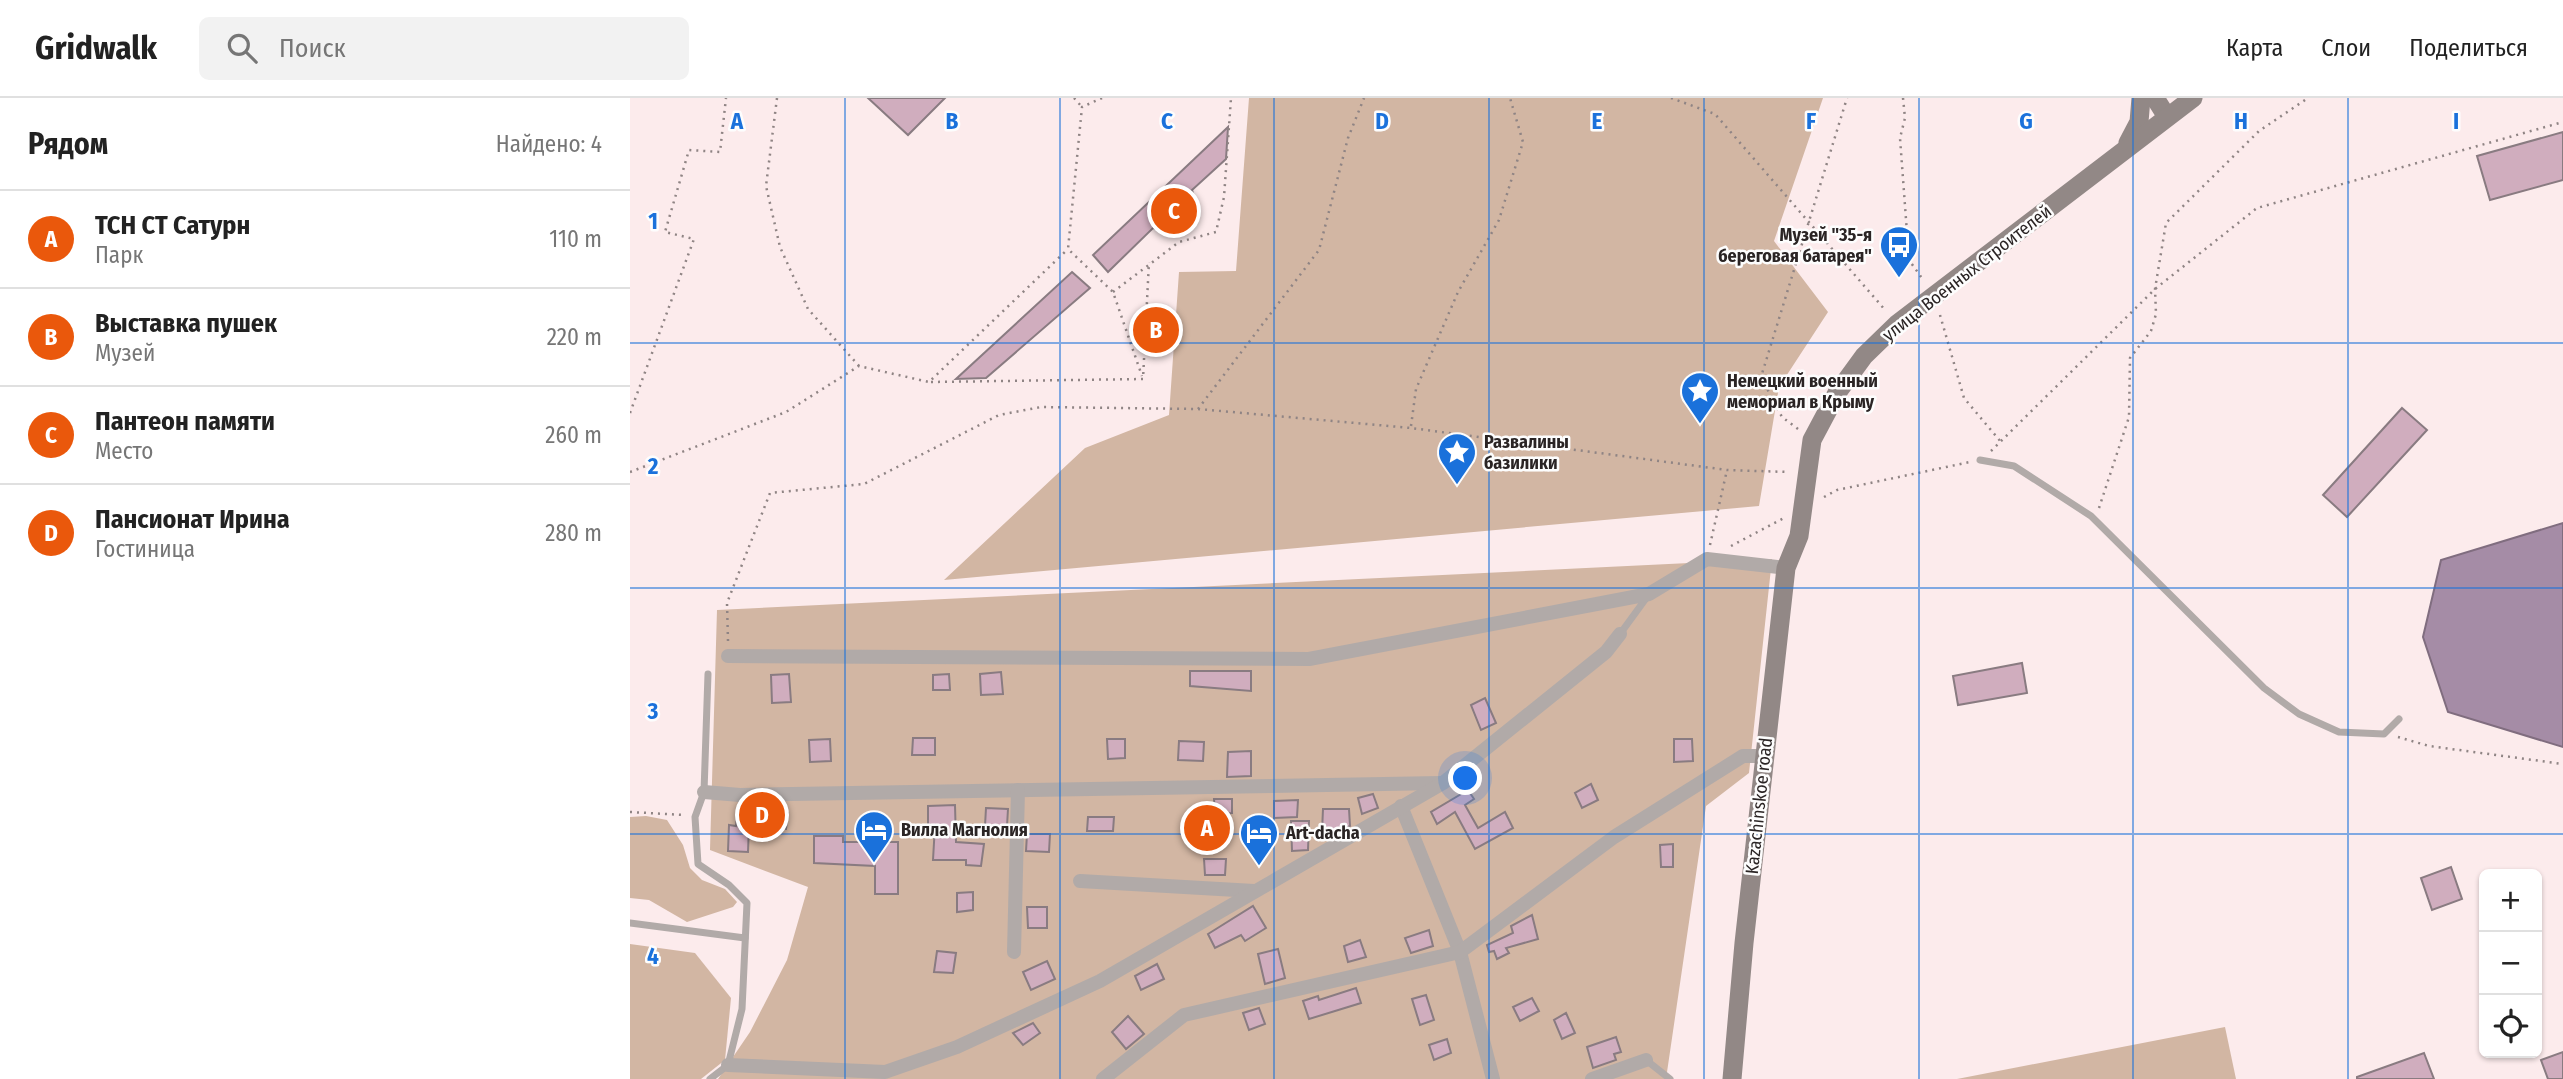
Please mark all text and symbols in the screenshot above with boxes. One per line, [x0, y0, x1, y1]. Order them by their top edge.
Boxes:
search box [199, 17, 689, 80]
text: Gridwalk [35, 28, 157, 68]
icon: search [223, 29, 261, 67]
text: Поиск [279, 33, 346, 64]
text: Карта [2226, 34, 2283, 62]
text: Слои [2321, 34, 2371, 62]
text: Поделиться [2409, 34, 2528, 62]
text: A [730, 107, 744, 135]
text: B [946, 107, 959, 135]
text: C [1161, 107, 1173, 135]
text: D [1375, 107, 1389, 135]
text: E [1592, 107, 1603, 135]
text: F [1806, 107, 1816, 135]
text: G [2019, 107, 2033, 135]
text: H [2234, 107, 2248, 135]
text: I [2453, 107, 2459, 135]
text: Рядом [28, 126, 108, 162]
text: Найдено: 4 [496, 130, 602, 158]
pin: C [1151, 185, 1197, 237]
street label: улица Военных Строителей [1878, 200, 2056, 346]
text: 1 [648, 207, 658, 235]
text: ТСН СТ Сатурн [95, 210, 250, 241]
place label: Музей "35-я береговая батарея" [1718, 224, 1872, 267]
bus stop icon: Музей "35-я береговая батарея" [1878, 224, 1920, 279]
text: A [45, 225, 57, 253]
text: 110 m [549, 225, 602, 253]
text: Парк [95, 241, 143, 269]
pin: B [1133, 304, 1179, 356]
text: Выставка пушек [95, 308, 277, 339]
text: B [45, 323, 57, 351]
text: 220 m [547, 323, 602, 351]
text: Музей [95, 339, 155, 367]
place icon: Немецкий военный мемориал в Крыму [1679, 370, 1721, 425]
place label: Немецкий военный мемориал в Крыму [1727, 370, 1878, 413]
text: Пантеон памяти [95, 406, 275, 437]
text: C [45, 421, 57, 449]
text: 260 m [545, 421, 602, 449]
place icon: Развалины базилики [1436, 431, 1478, 486]
place label: Развалины базилики [1484, 431, 1569, 474]
text: Место [95, 437, 153, 465]
text: 2 [647, 452, 659, 480]
text: Пансионат Ирина [95, 504, 290, 535]
text: D [44, 519, 58, 547]
text: 280 m [545, 519, 602, 547]
text: Гостиница [95, 535, 195, 563]
text: 3 [647, 697, 659, 725]
street label: Kazachinskoe road [1741, 737, 1777, 875]
your location [1448, 761, 1482, 795]
pin: D [739, 789, 785, 841]
pin: A [1184, 802, 1230, 854]
hotel icon: Вилла Магнолия [853, 809, 895, 864]
hotel icon: Art-dacha [1238, 812, 1280, 867]
place label: Вилла Магнолия [901, 819, 1028, 841]
place label: Art-dacha [1285, 822, 1360, 844]
map controls [2479, 869, 2542, 1058]
button: + [2479, 869, 2542, 932]
button: − [2479, 932, 2542, 995]
text: 4 [647, 942, 659, 970]
button: locate [2479, 995, 2542, 1058]

